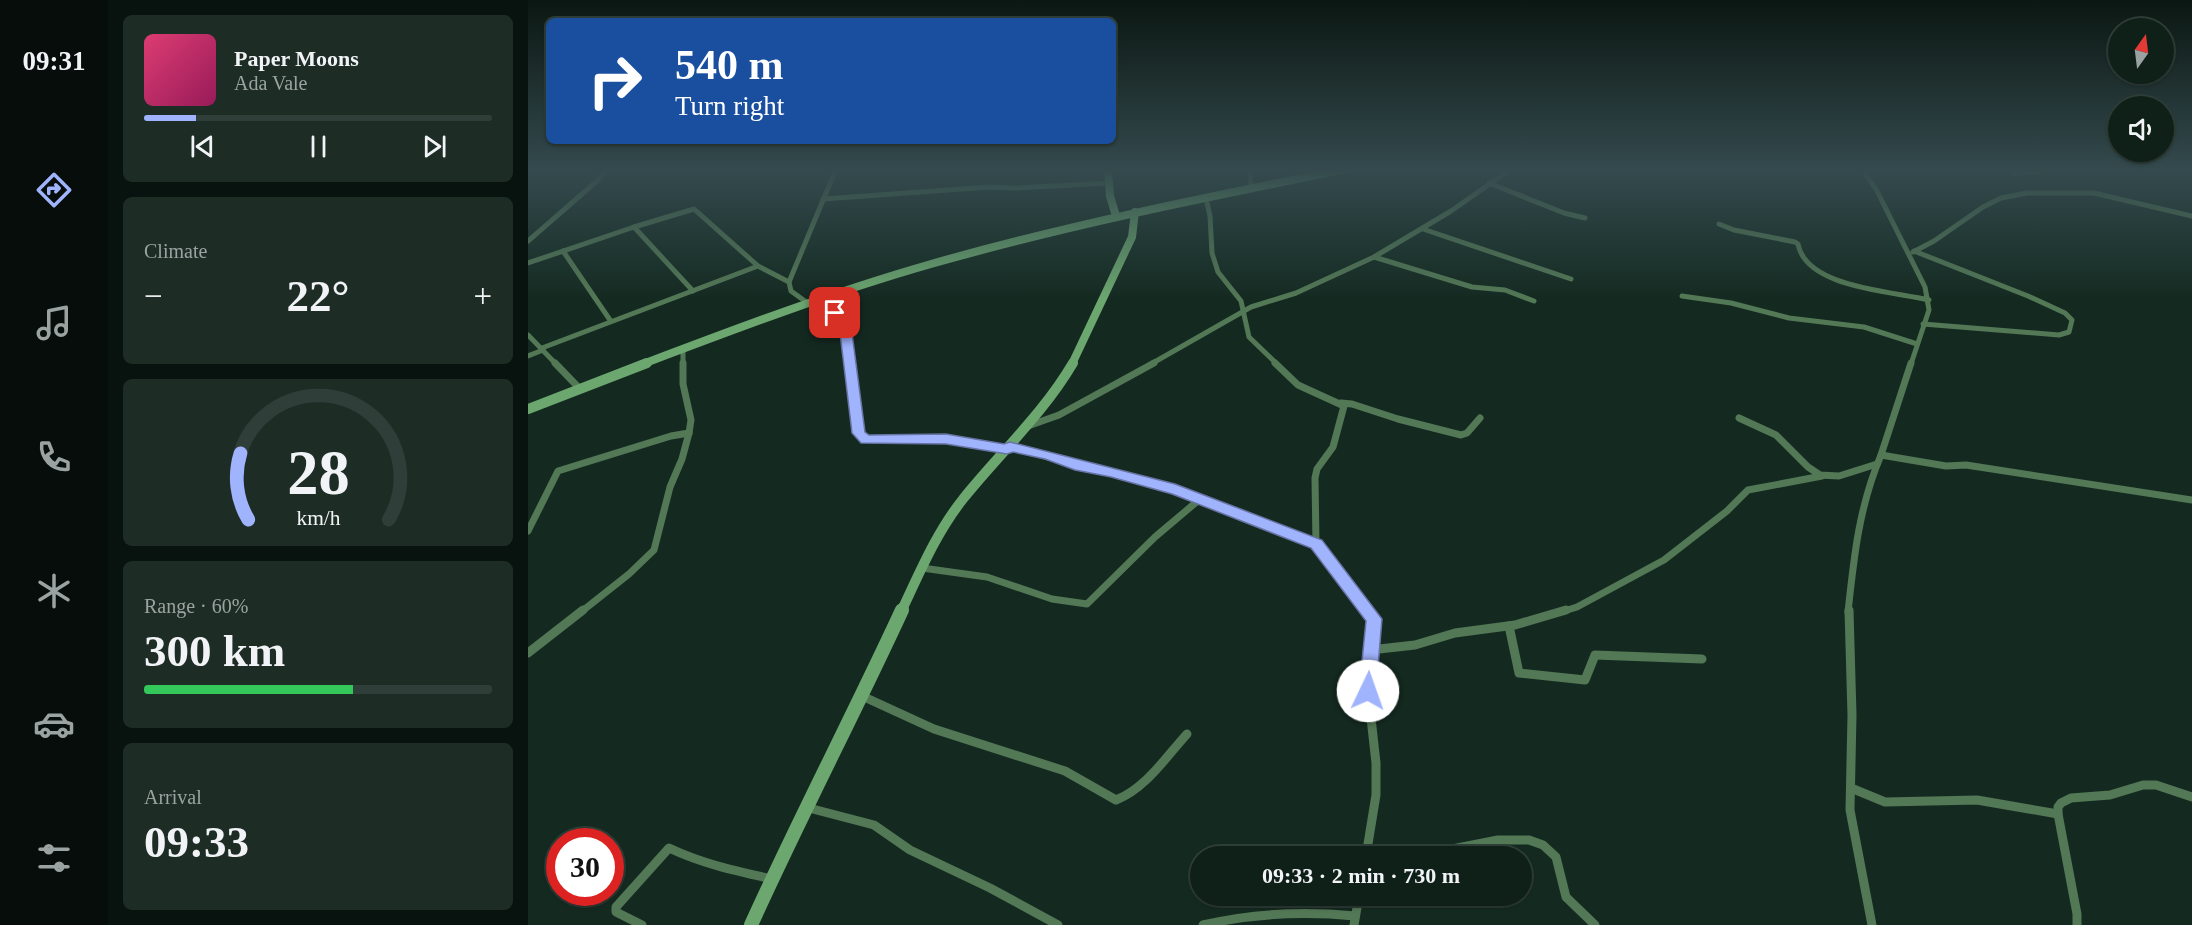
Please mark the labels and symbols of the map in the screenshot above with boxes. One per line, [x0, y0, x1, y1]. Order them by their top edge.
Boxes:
north arrow [2108, 18, 2174, 84]
pin [809, 287, 860, 338]
position arrow [1336, 659, 1400, 723]
speed limit sign: 30 [546, 828, 624, 906]

